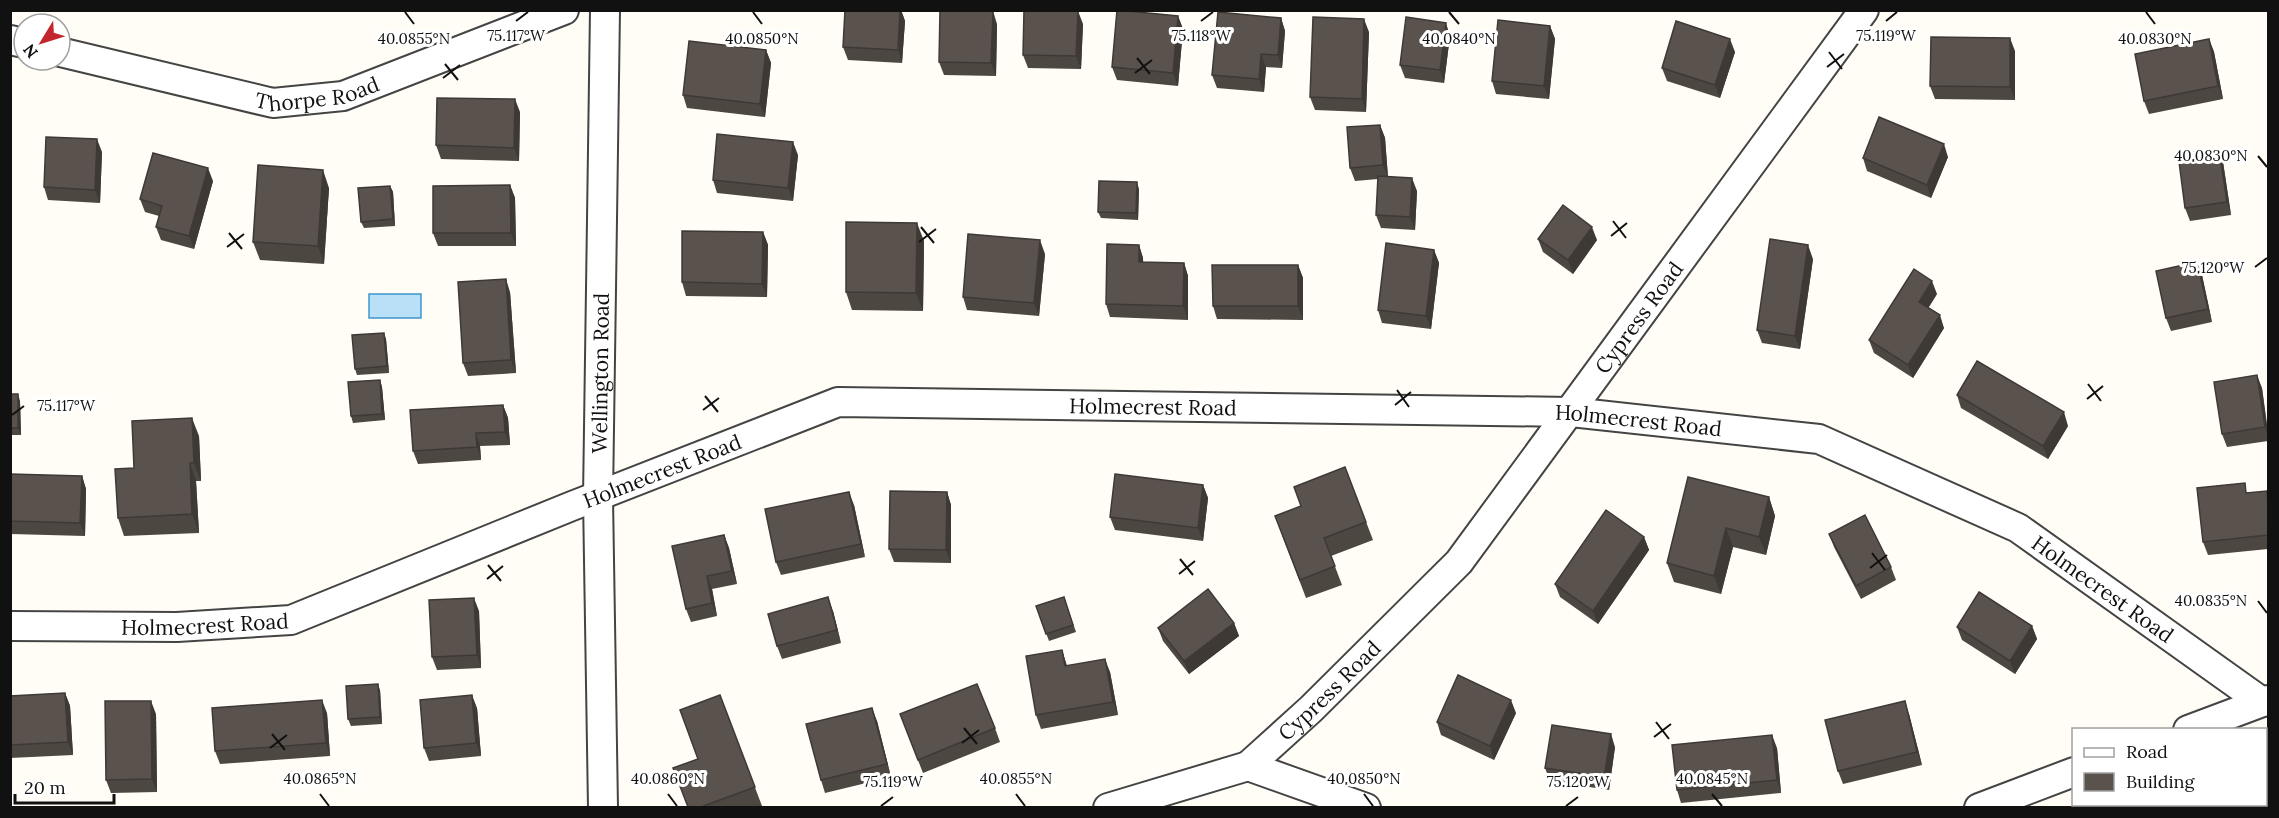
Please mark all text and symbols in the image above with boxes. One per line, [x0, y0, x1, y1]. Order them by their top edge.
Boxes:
north arrow [12, 12, 72, 72]
text: 75.117°W [487, 26, 546, 45]
text: 75.118°W [1171, 26, 1232, 45]
text: 75.119°W [1856, 26, 1917, 45]
text: 40.0855°N [378, 29, 450, 48]
text: 40.0850°N [725, 29, 799, 48]
text: 40.0840°N [1422, 29, 1496, 48]
text: 40.0830°N [2118, 29, 2192, 48]
text: N [18, 40, 42, 62]
street label: Thorpe Road [252, 70, 383, 117]
text: 40.0830°N [2174, 146, 2248, 165]
street label: Cypress Road [1588, 256, 1689, 379]
text: 75.120°W [2182, 258, 2245, 277]
street label: Wellington Road [585, 293, 614, 454]
street label: Holmecrest Road [1069, 392, 1237, 421]
text: 75.117°W [37, 396, 96, 415]
street label: Holmecrest Road [1555, 398, 1723, 442]
street label: Holmecrest Road [579, 428, 745, 514]
street label: Holmecrest Road [2027, 529, 2179, 648]
text: 40.0835°N [2175, 591, 2247, 610]
street label: Holmecrest Road [121, 607, 289, 641]
street label: Cypress Road [1272, 634, 1386, 746]
legend [2072, 728, 2267, 806]
text: Road [2126, 740, 2168, 763]
scale bar [15, 767, 114, 805]
text: 40.0865°N [284, 769, 356, 788]
text: 40.0860°N [631, 769, 705, 788]
text: 40.0855°N [980, 769, 1052, 788]
text: 40.0850°N [1327, 769, 1401, 788]
text: 40.0845°N [1676, 769, 1748, 788]
text: Building [2126, 770, 2196, 793]
text: 75.119°W [863, 772, 924, 791]
text: 75.120°W [1547, 772, 1610, 791]
text: 20 m [24, 776, 66, 799]

